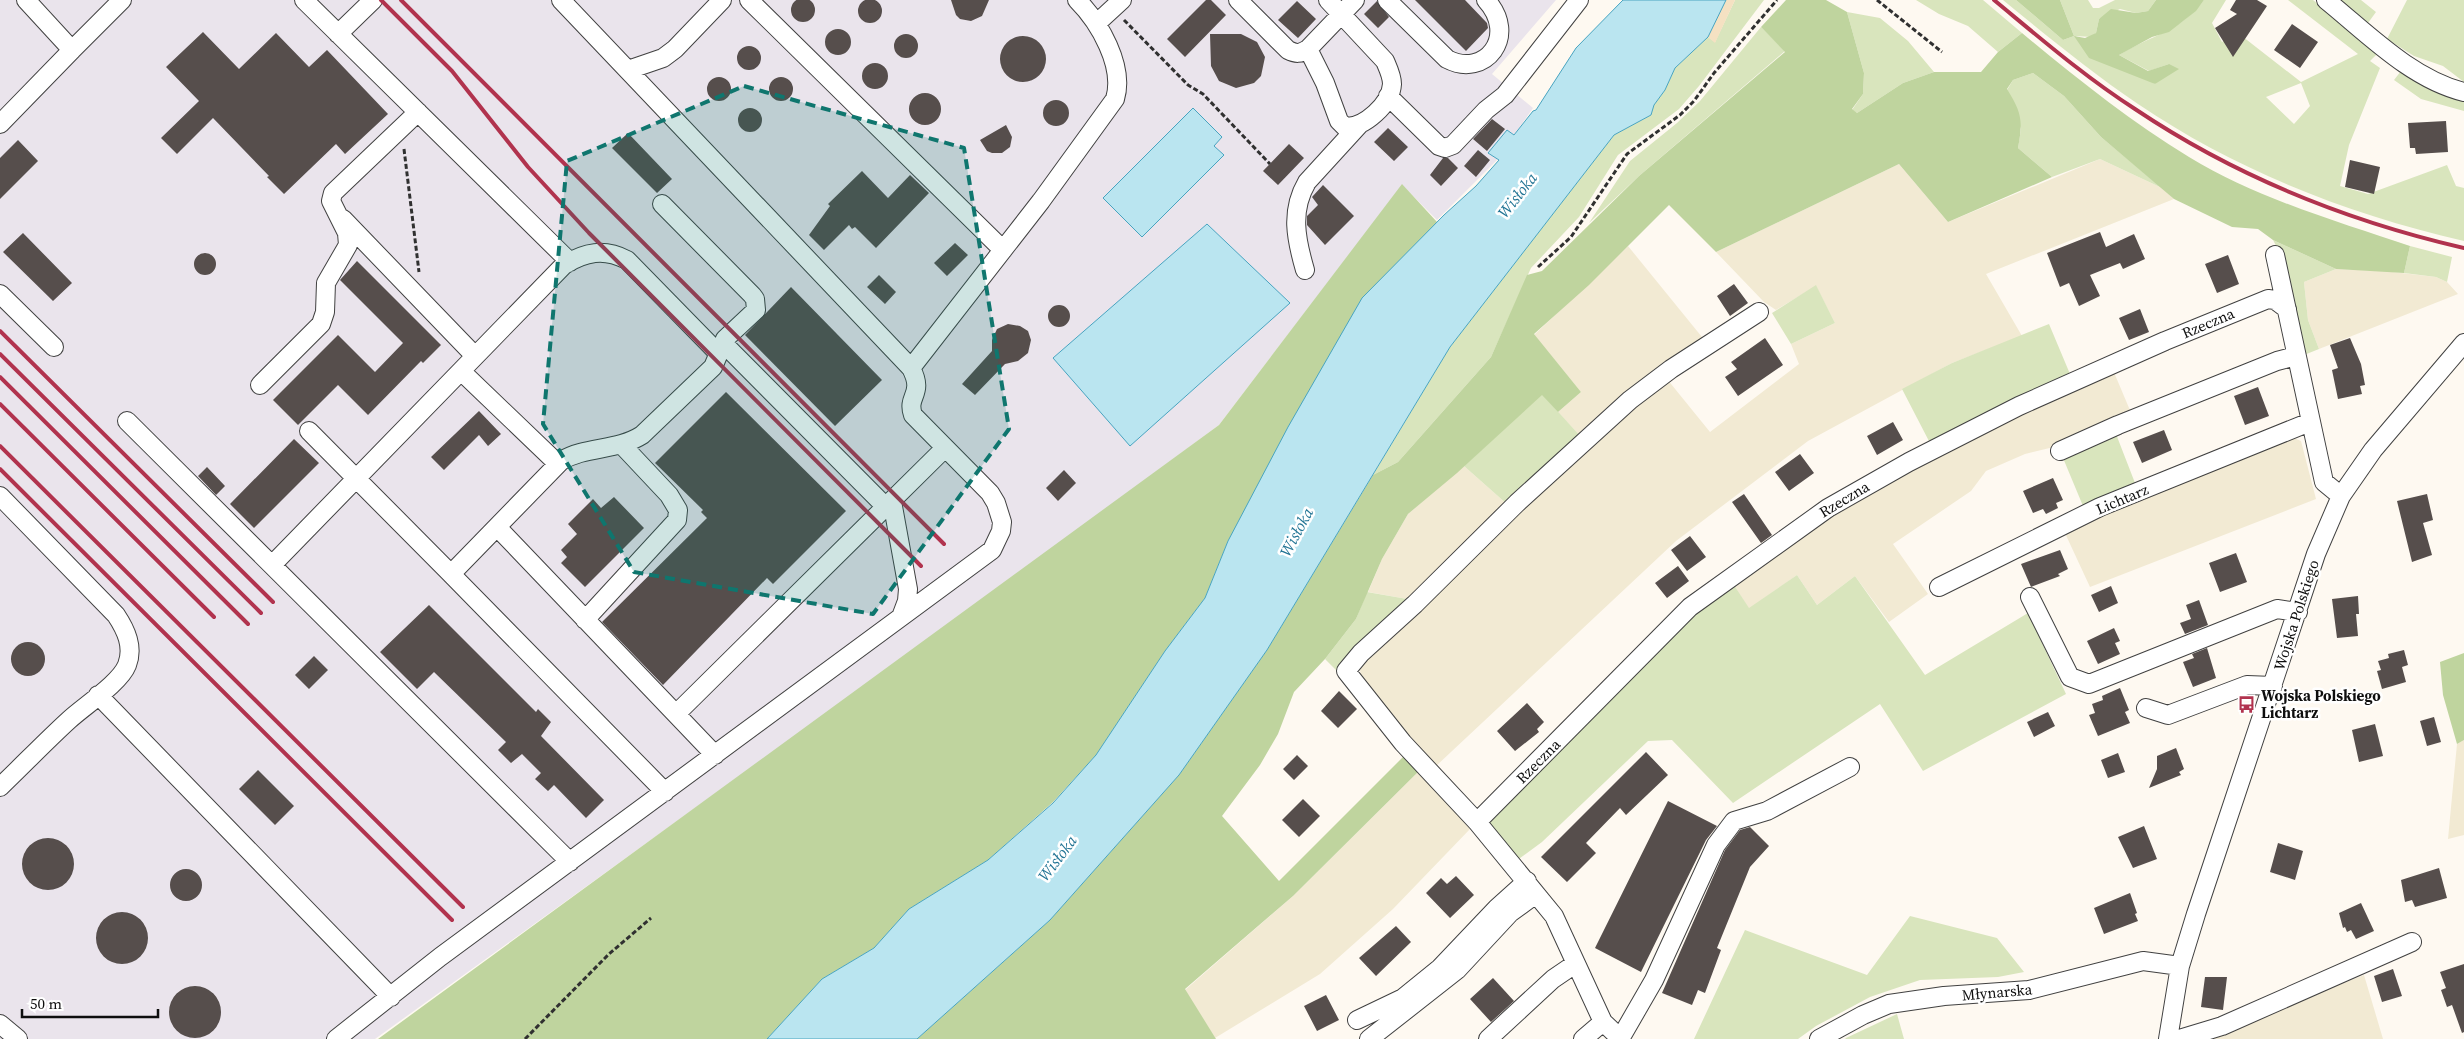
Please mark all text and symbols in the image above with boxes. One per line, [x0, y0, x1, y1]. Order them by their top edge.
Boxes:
water label: Wisłoka [1492, 167, 1542, 222]
street label: Rzeczna [2179, 302, 2238, 343]
street label: Rzeczna [1815, 476, 1873, 522]
street label: Lichtarz [2093, 479, 2152, 519]
water label: Wisłoka [1274, 503, 1318, 560]
street label: Wojska Polskiego [2268, 557, 2324, 673]
place label: Wojska Polskiego Lichtarz [2261, 685, 2381, 723]
bus stop icon: Wojska Polskiego Lichtarz [2237, 694, 2257, 714]
street label: Rzeczna [1511, 734, 1565, 788]
water label: Wisłoka [1032, 830, 1082, 886]
street label: Młynarska [1961, 978, 2033, 1006]
scale bar [22, 986, 159, 1018]
text: 50 m [30, 993, 62, 1014]

